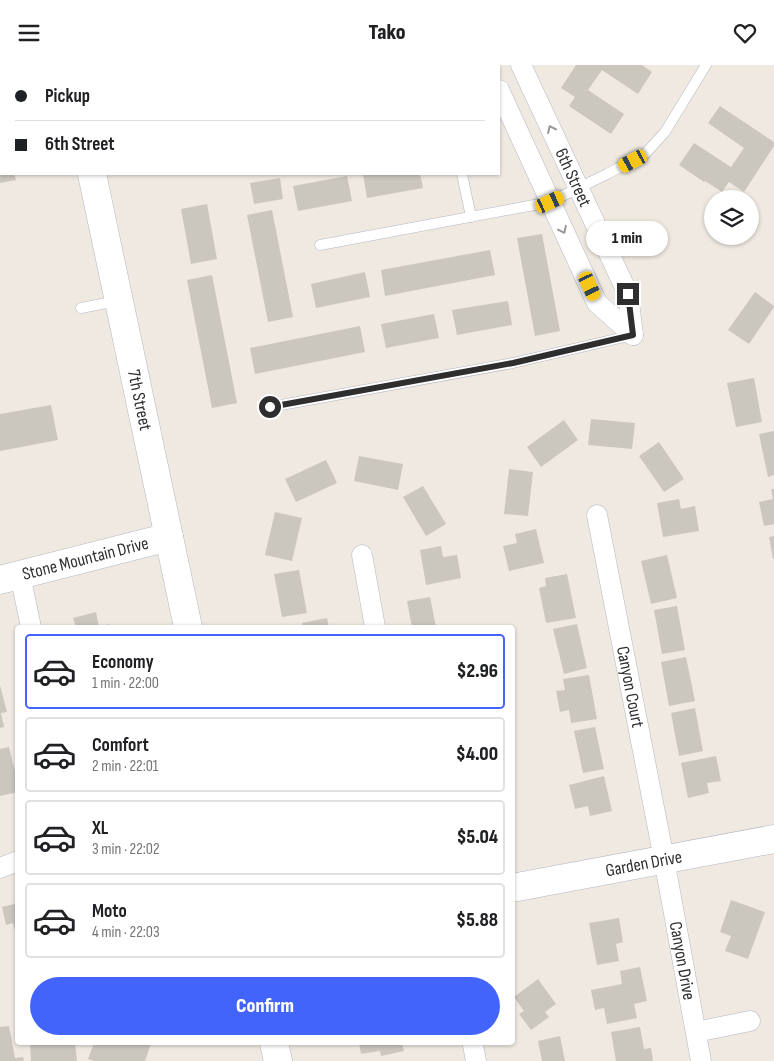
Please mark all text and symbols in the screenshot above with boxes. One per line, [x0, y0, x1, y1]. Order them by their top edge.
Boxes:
icon: menu [15, 19, 43, 47]
text: Tako [369, 19, 405, 46]
icon: heart [731, 19, 759, 47]
text: Pickup [45, 85, 90, 108]
one-way arrow [547, 125, 557, 134]
text: 6th Street [45, 133, 115, 156]
street label: 6th Street [550, 145, 596, 211]
car [616, 147, 649, 175]
car [533, 189, 566, 215]
map controls [704, 190, 759, 245]
button: layers [704, 190, 759, 245]
callout: 1 min [587, 221, 669, 257]
one-way arrow [557, 225, 567, 234]
text: 1 min [612, 229, 642, 248]
car [576, 269, 603, 303]
route end [617, 283, 639, 305]
street label: 7th Street [123, 368, 156, 433]
route start [259, 396, 281, 418]
street label: Stone Mountain Drive [20, 533, 151, 585]
street label: Canyon Court [612, 644, 648, 730]
icon: car [32, 649, 77, 694]
text: Economy [92, 651, 154, 674]
text: $2.96 [457, 660, 498, 683]
text: 1 min · 22:00 [92, 674, 159, 693]
icon: car [32, 732, 77, 777]
text: Comfort [92, 734, 149, 757]
text: $4.00 [456, 743, 498, 766]
text: 2 min · 22:01 [92, 757, 158, 776]
icon: car [32, 815, 77, 860]
text: XL [92, 817, 108, 840]
text: $5.04 [457, 826, 498, 849]
text: 3 min · 22:02 [92, 840, 160, 859]
street label: Garden Drive [604, 846, 684, 881]
icon: car [32, 898, 77, 943]
text: Moto [92, 900, 127, 923]
text: $5.88 [456, 909, 498, 932]
street label: Canyon Drive [665, 920, 700, 1002]
text: 4 min · 22:03 [92, 923, 160, 942]
button: Confirm [30, 977, 500, 1035]

